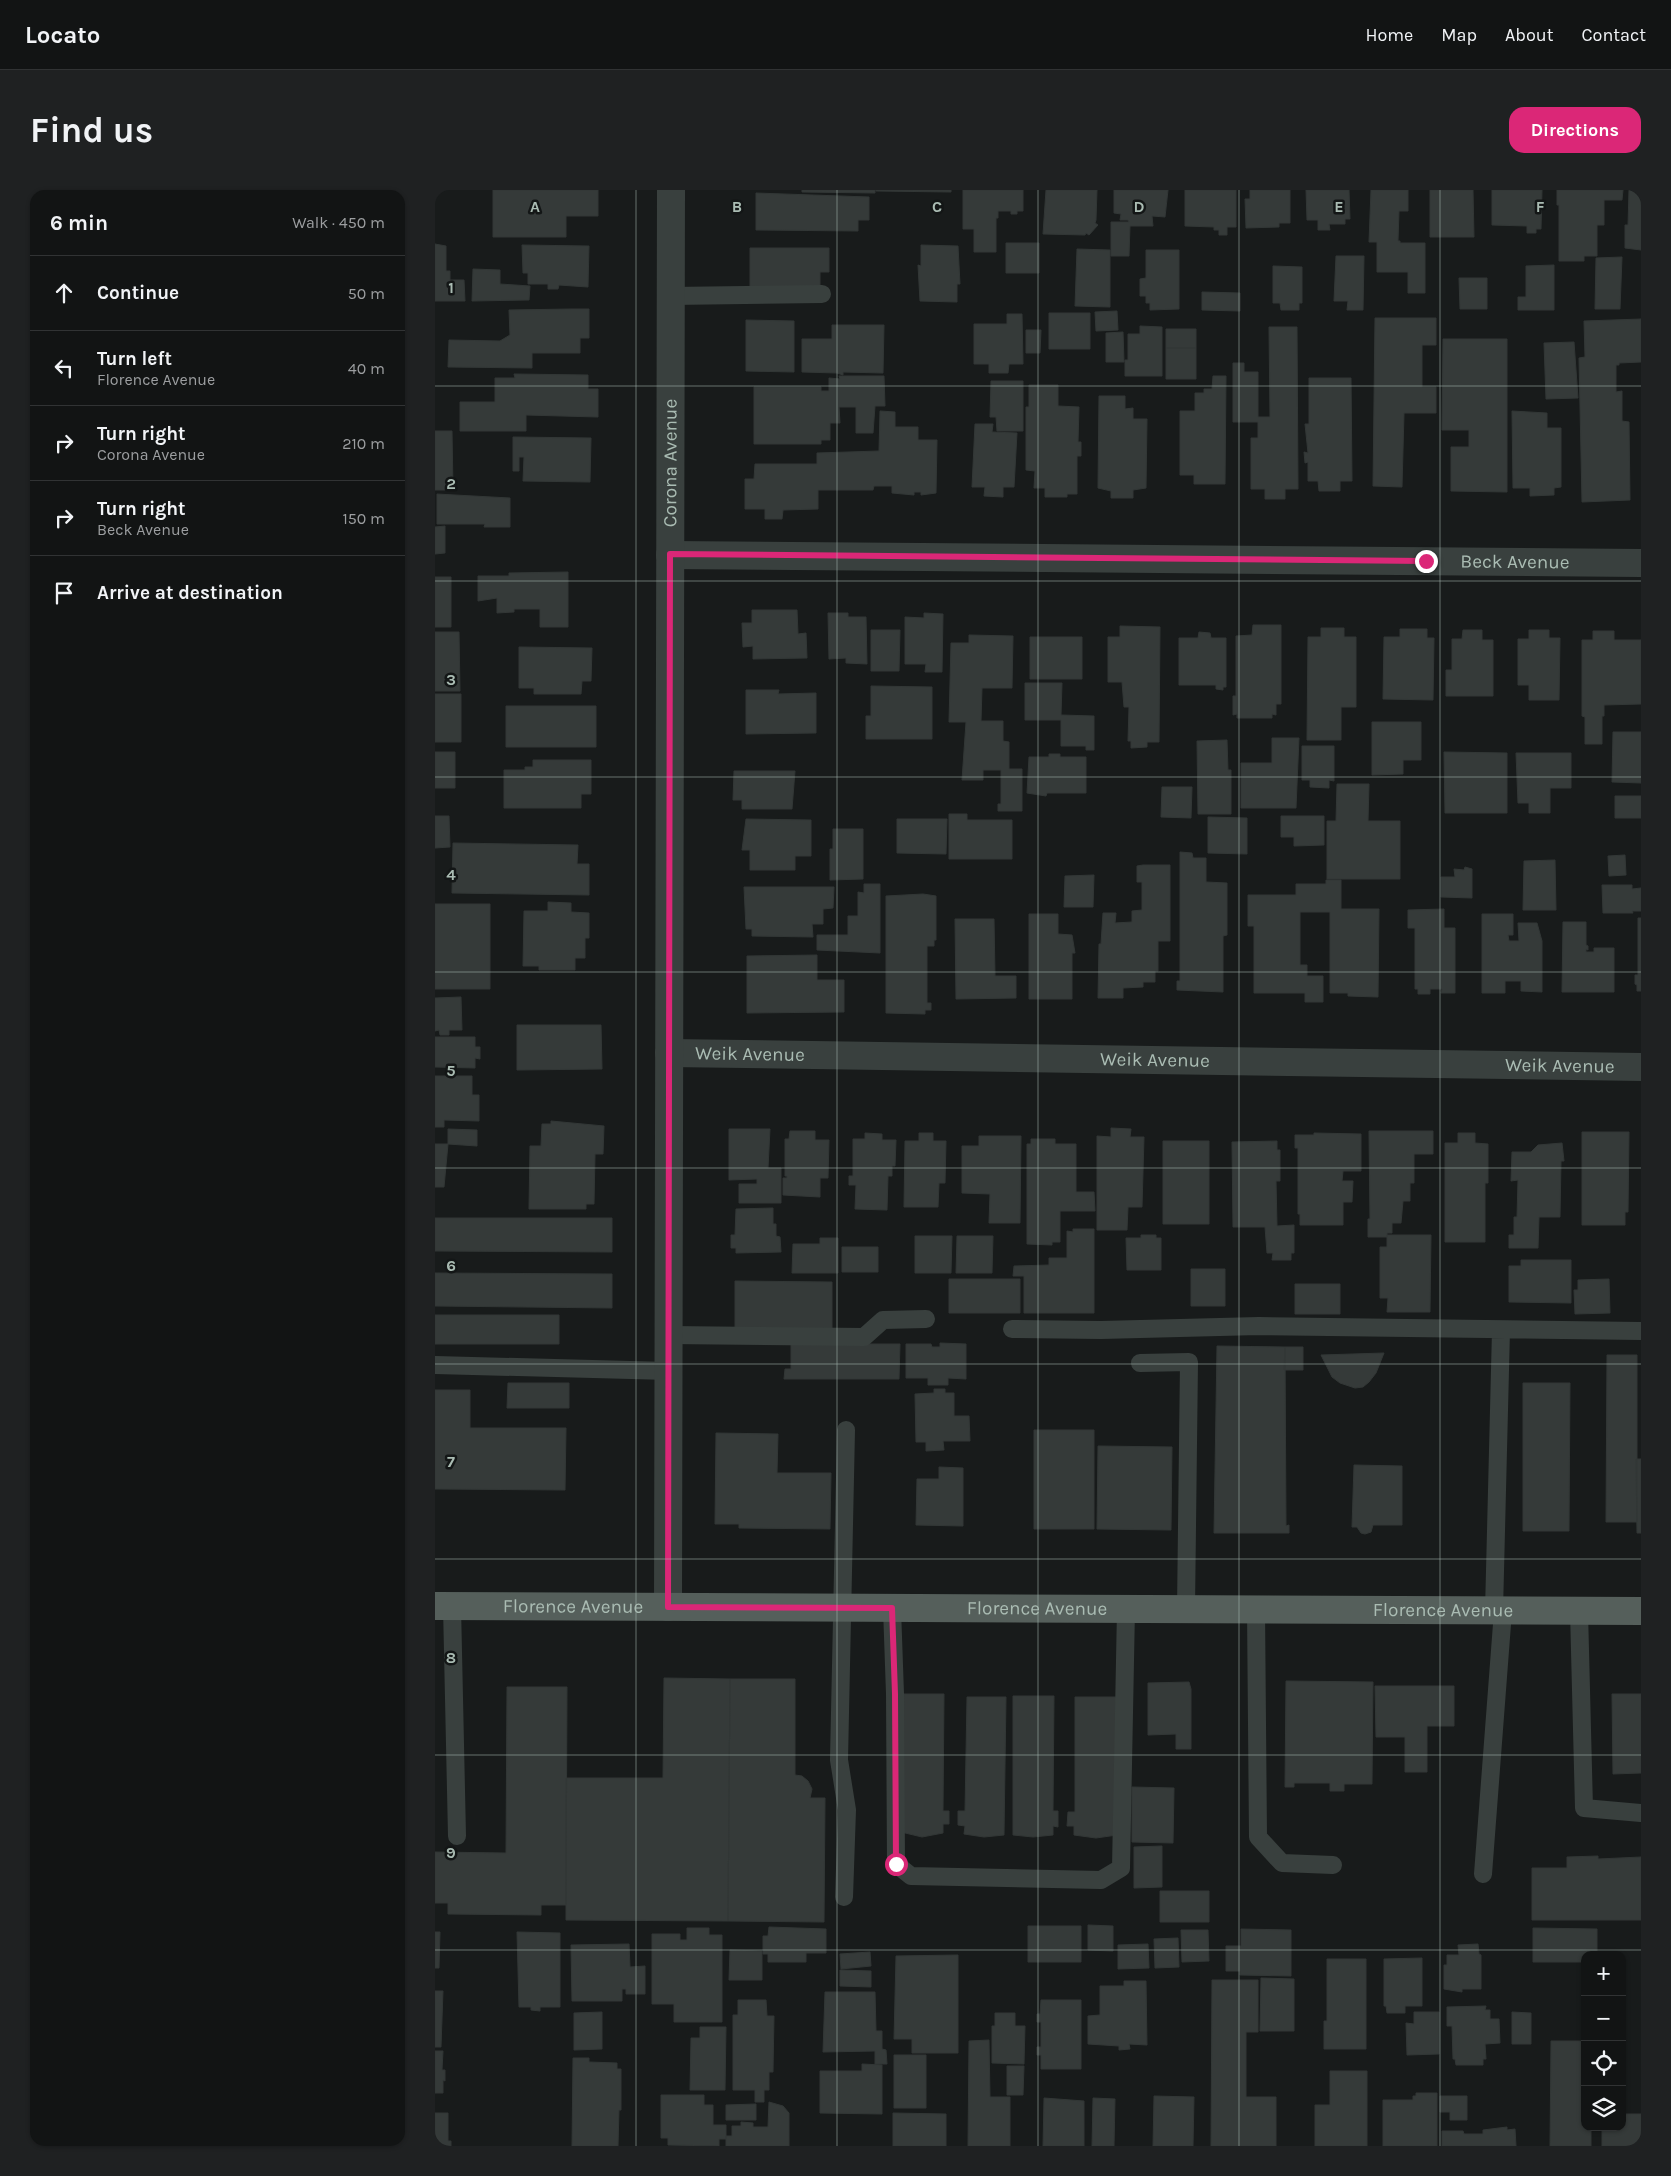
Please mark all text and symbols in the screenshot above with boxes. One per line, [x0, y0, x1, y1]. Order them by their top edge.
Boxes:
text: Locato [25, 21, 100, 49]
text: Home [1365, 24, 1413, 46]
text: Map [1441, 24, 1477, 46]
text: About [1505, 24, 1554, 46]
text: Contact [1582, 24, 1646, 46]
button: Directions [1509, 107, 1641, 153]
text: Find us [30, 110, 153, 151]
text: A [530, 197, 540, 216]
text: B [732, 197, 742, 216]
text: C [932, 197, 942, 216]
text: D [1134, 197, 1145, 216]
text: E [1334, 197, 1344, 216]
text: F [1536, 197, 1545, 216]
text: 6 min [50, 211, 108, 235]
text: Walk · 450 m [292, 213, 385, 232]
text: 1 [448, 278, 454, 297]
icon: ahead [50, 279, 78, 307]
text: Continue [97, 282, 179, 304]
text: 50 m [348, 284, 385, 303]
text: Turn left [97, 348, 172, 370]
icon: left [50, 354, 78, 382]
text: 40 m [348, 359, 385, 378]
text: Florence Avenue [97, 370, 215, 389]
street label: Corona Avenue [659, 399, 682, 527]
text: Turn right [97, 423, 186, 445]
icon: right [50, 429, 78, 457]
text: 210 m [342, 434, 385, 453]
text: Corona Avenue [97, 445, 205, 464]
text: 2 [446, 474, 456, 493]
text: Turn right [97, 498, 186, 520]
icon: right [50, 504, 78, 532]
text: 150 m [342, 509, 385, 528]
text: Beck Avenue [97, 520, 189, 539]
route end [1415, 550, 1438, 573]
street label: Beck Avenue [1460, 551, 1570, 573]
icon: arrive [50, 579, 78, 607]
text: Arrive at destination [97, 582, 283, 604]
text: 3 [446, 670, 456, 689]
text: 4 [446, 865, 456, 884]
street label: Weik Avenue [695, 1042, 805, 1066]
street label: Weik Avenue [1100, 1048, 1210, 1072]
street label: Weik Avenue [1505, 1054, 1615, 1078]
text: 5 [446, 1061, 456, 1080]
text: 6 [446, 1256, 456, 1275]
text: 7 [447, 1452, 455, 1471]
street label: Florence Avenue [503, 1595, 643, 1618]
street label: Florence Avenue [967, 1597, 1107, 1620]
street label: Florence Avenue [1373, 1599, 1513, 1621]
text: 8 [446, 1648, 456, 1667]
text: 9 [446, 1843, 456, 1862]
route start [885, 1853, 908, 1876]
map controls [1581, 1951, 1626, 2131]
button: + [1581, 1951, 1626, 1996]
button: − [1581, 1996, 1626, 2041]
button: locate [1581, 2041, 1626, 2086]
button: layers [1581, 2086, 1626, 2131]

